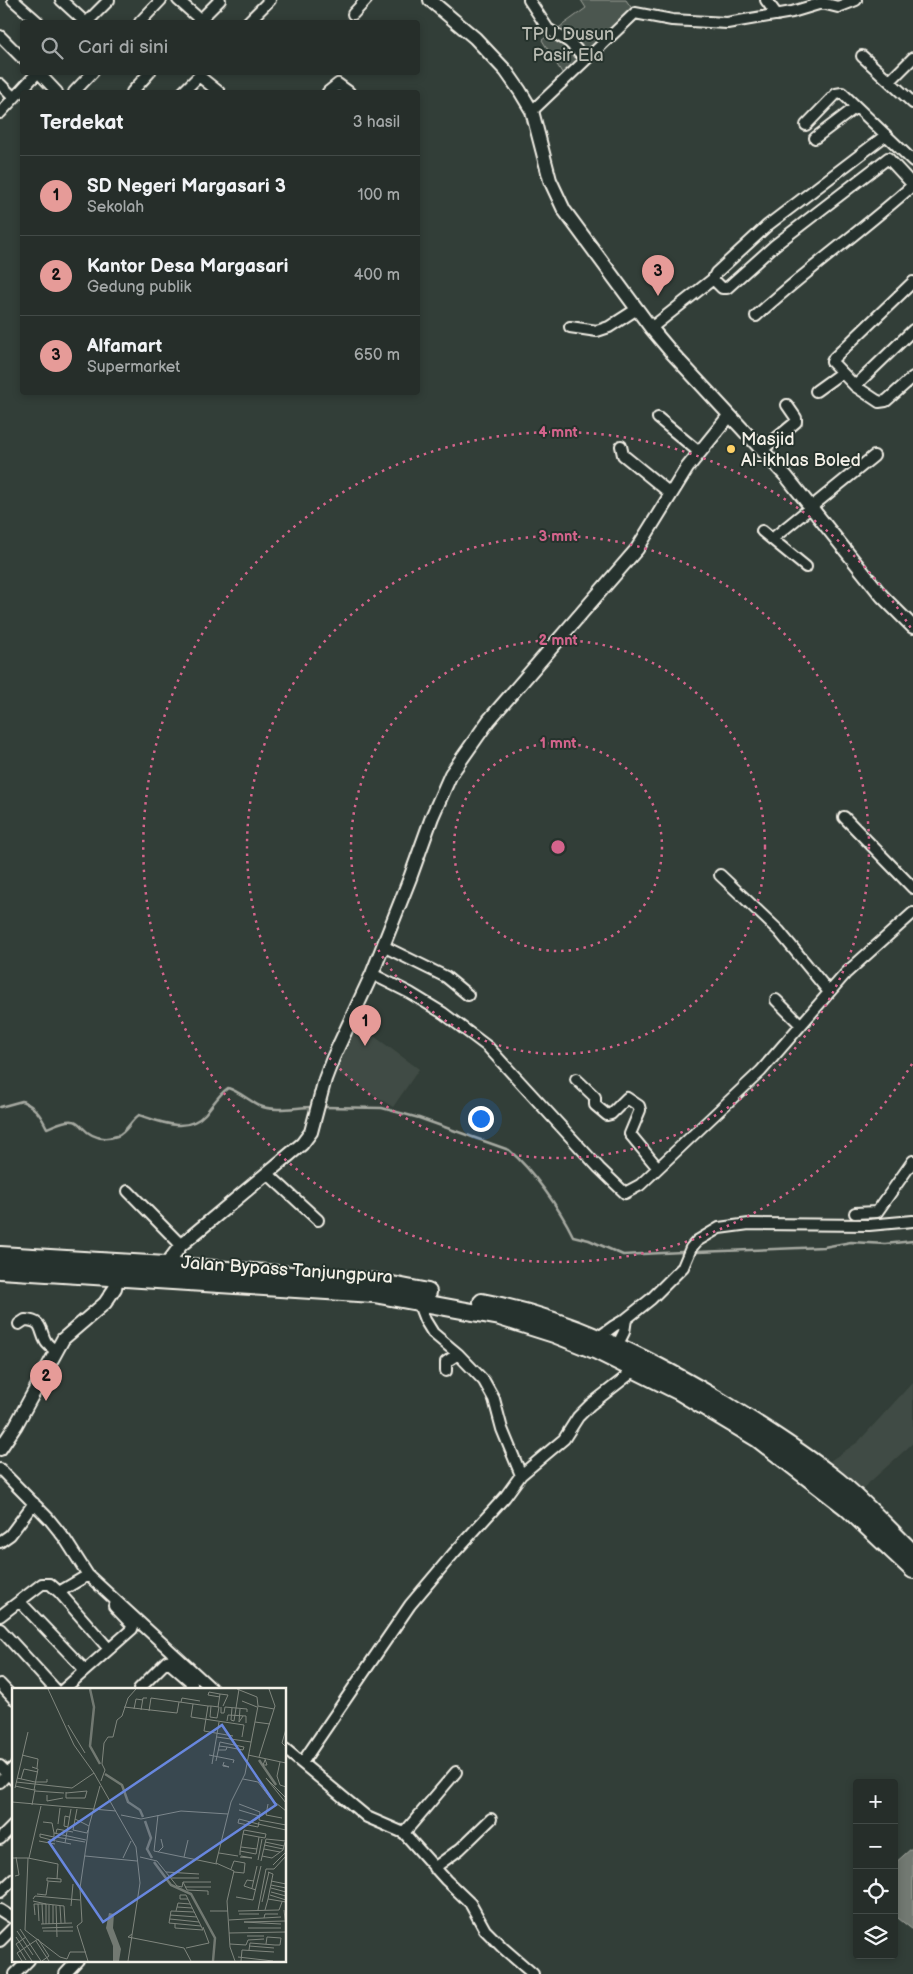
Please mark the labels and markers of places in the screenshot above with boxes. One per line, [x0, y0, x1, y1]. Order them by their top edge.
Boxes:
pin: 3 [642, 255, 674, 296]
place label: Masjid Al-ikhlas Boled [741, 429, 861, 471]
marker: Masjid Al-ikhlas Boled [725, 443, 737, 455]
centre of rings [549, 838, 567, 856]
pin: 1 [349, 1005, 381, 1046]
pin: 2 [30, 1360, 62, 1401]

